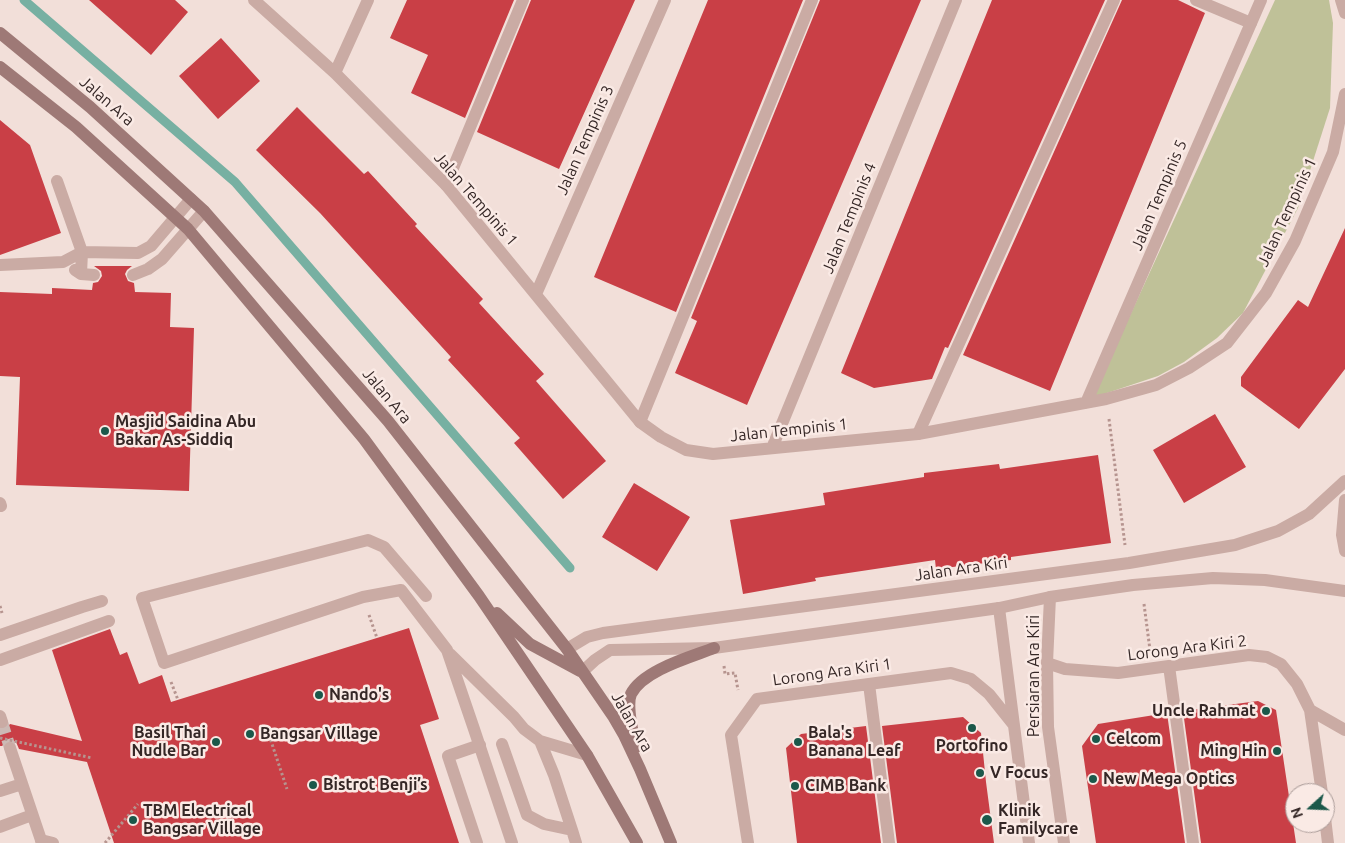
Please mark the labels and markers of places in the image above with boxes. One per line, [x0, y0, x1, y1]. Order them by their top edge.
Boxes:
place label: Masjid Saidina Abu Bakar As-Siddiq [115, 412, 256, 450]
marker: Masjid Saidina Abu Bakar As-Siddiq [99, 425, 111, 437]
place label: Nando's [329, 685, 389, 705]
marker: Nando's [313, 689, 325, 701]
place label: Uncle Rahmat [1152, 701, 1256, 721]
marker: Uncle Rahmat [1260, 705, 1272, 717]
marker: Portofino [966, 722, 978, 734]
place label: Basil Thai Nudle Bar [131, 723, 206, 761]
place label: Bala's Banana Leaf [808, 723, 900, 761]
place label: Bangsar Village [260, 724, 378, 744]
marker: Bangsar Village [244, 728, 256, 740]
place label: Celcom [1106, 729, 1161, 749]
marker: Celcom [1090, 733, 1102, 745]
marker: Basil Thai Nudle Bar [210, 736, 222, 748]
marker: Bala's Banana Leaf [792, 736, 804, 748]
place label: Portofino [936, 736, 1008, 756]
place label: Ming Hin [1200, 741, 1267, 761]
marker: Ming Hin [1271, 745, 1283, 757]
place label: V Focus [990, 763, 1048, 783]
marker: V Focus [974, 767, 986, 779]
place label: New Mega Optics [1103, 769, 1235, 789]
marker: New Mega Optics [1087, 773, 1099, 785]
place label: Bistrot Benji’s [323, 775, 428, 795]
place label: CIMB Bank [805, 776, 886, 796]
marker: Bistrot Benji’s [307, 779, 319, 791]
marker: CIMB Bank [789, 780, 801, 792]
place label: TBM Electrical Bangsar Village [143, 801, 261, 839]
place label: Klinik Familycare [998, 801, 1078, 839]
marker: Klinik Familycare [980, 813, 994, 827]
marker: TBM Electrical Bangsar Village [127, 814, 139, 826]

